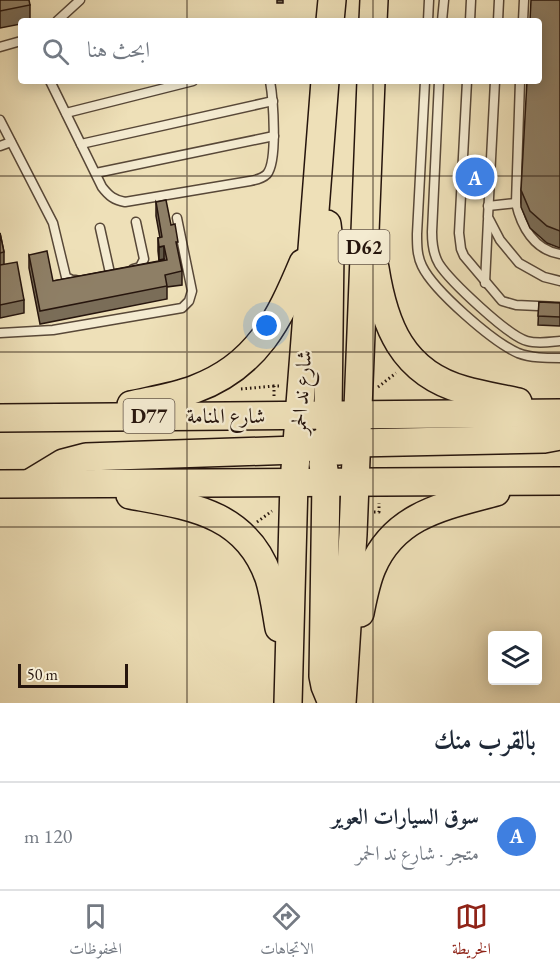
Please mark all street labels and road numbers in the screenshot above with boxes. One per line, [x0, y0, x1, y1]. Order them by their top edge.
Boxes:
road number: D62 [338, 230, 389, 264]
street label: شارع ند الحمر [284, 349, 322, 437]
road number: D77 [124, 399, 174, 433]
street label: شارع المنامة [187, 402, 265, 434]

